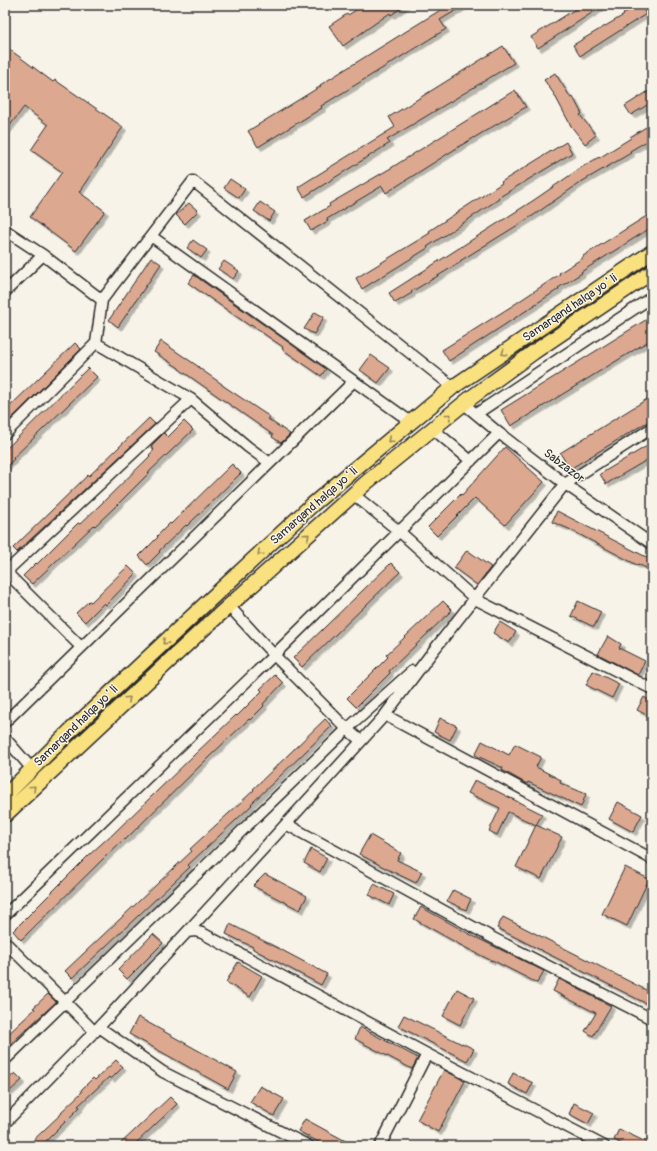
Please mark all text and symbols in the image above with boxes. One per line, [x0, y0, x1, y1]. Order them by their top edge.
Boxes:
street label: Samarqand halqa yoʻli [520, 271, 620, 345]
one-way arrow [501, 348, 508, 356]
one-way arrow [444, 413, 451, 420]
one-way arrow [387, 435, 394, 442]
street label: Sabzazor [541, 446, 588, 487]
street label: Samarqand halqa yoʻli [267, 464, 361, 548]
one-way arrow [302, 534, 309, 541]
one-way arrow [257, 548, 265, 556]
one-way arrow [162, 637, 170, 644]
street label: Samarqand halqa yoʻli [31, 682, 121, 770]
one-way arrow [123, 696, 131, 704]
one-way arrow [28, 785, 36, 793]

